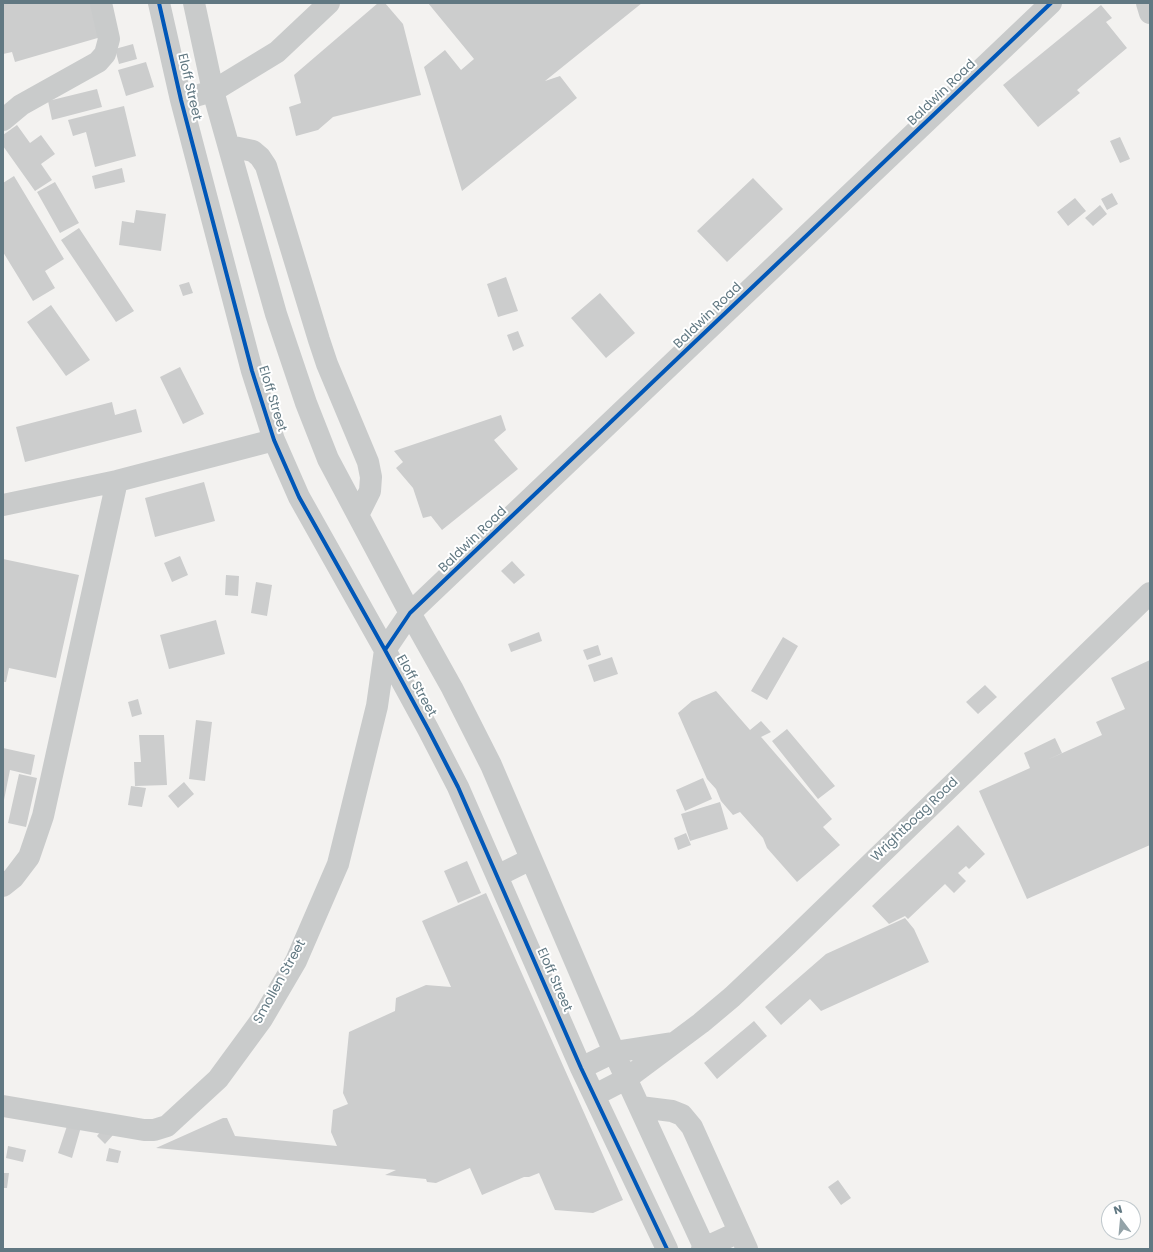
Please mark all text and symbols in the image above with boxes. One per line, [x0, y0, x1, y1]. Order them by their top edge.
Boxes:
street label: Eloff Street [174, 52, 204, 122]
street label: Baldwin Road [905, 57, 979, 129]
street label: Baldwin Road [671, 280, 745, 352]
street label: Eloff Street [255, 364, 289, 434]
street label: Baldwin Road [436, 504, 510, 576]
street label: Eloff Street [393, 652, 439, 720]
street label: Wrightboag Road [868, 775, 962, 865]
street label: Smollen Street [250, 937, 310, 1027]
street label: Eloff Street [533, 946, 575, 1014]
north arrow [1101, 1200, 1141, 1240]
text: N [1112, 1201, 1124, 1218]

